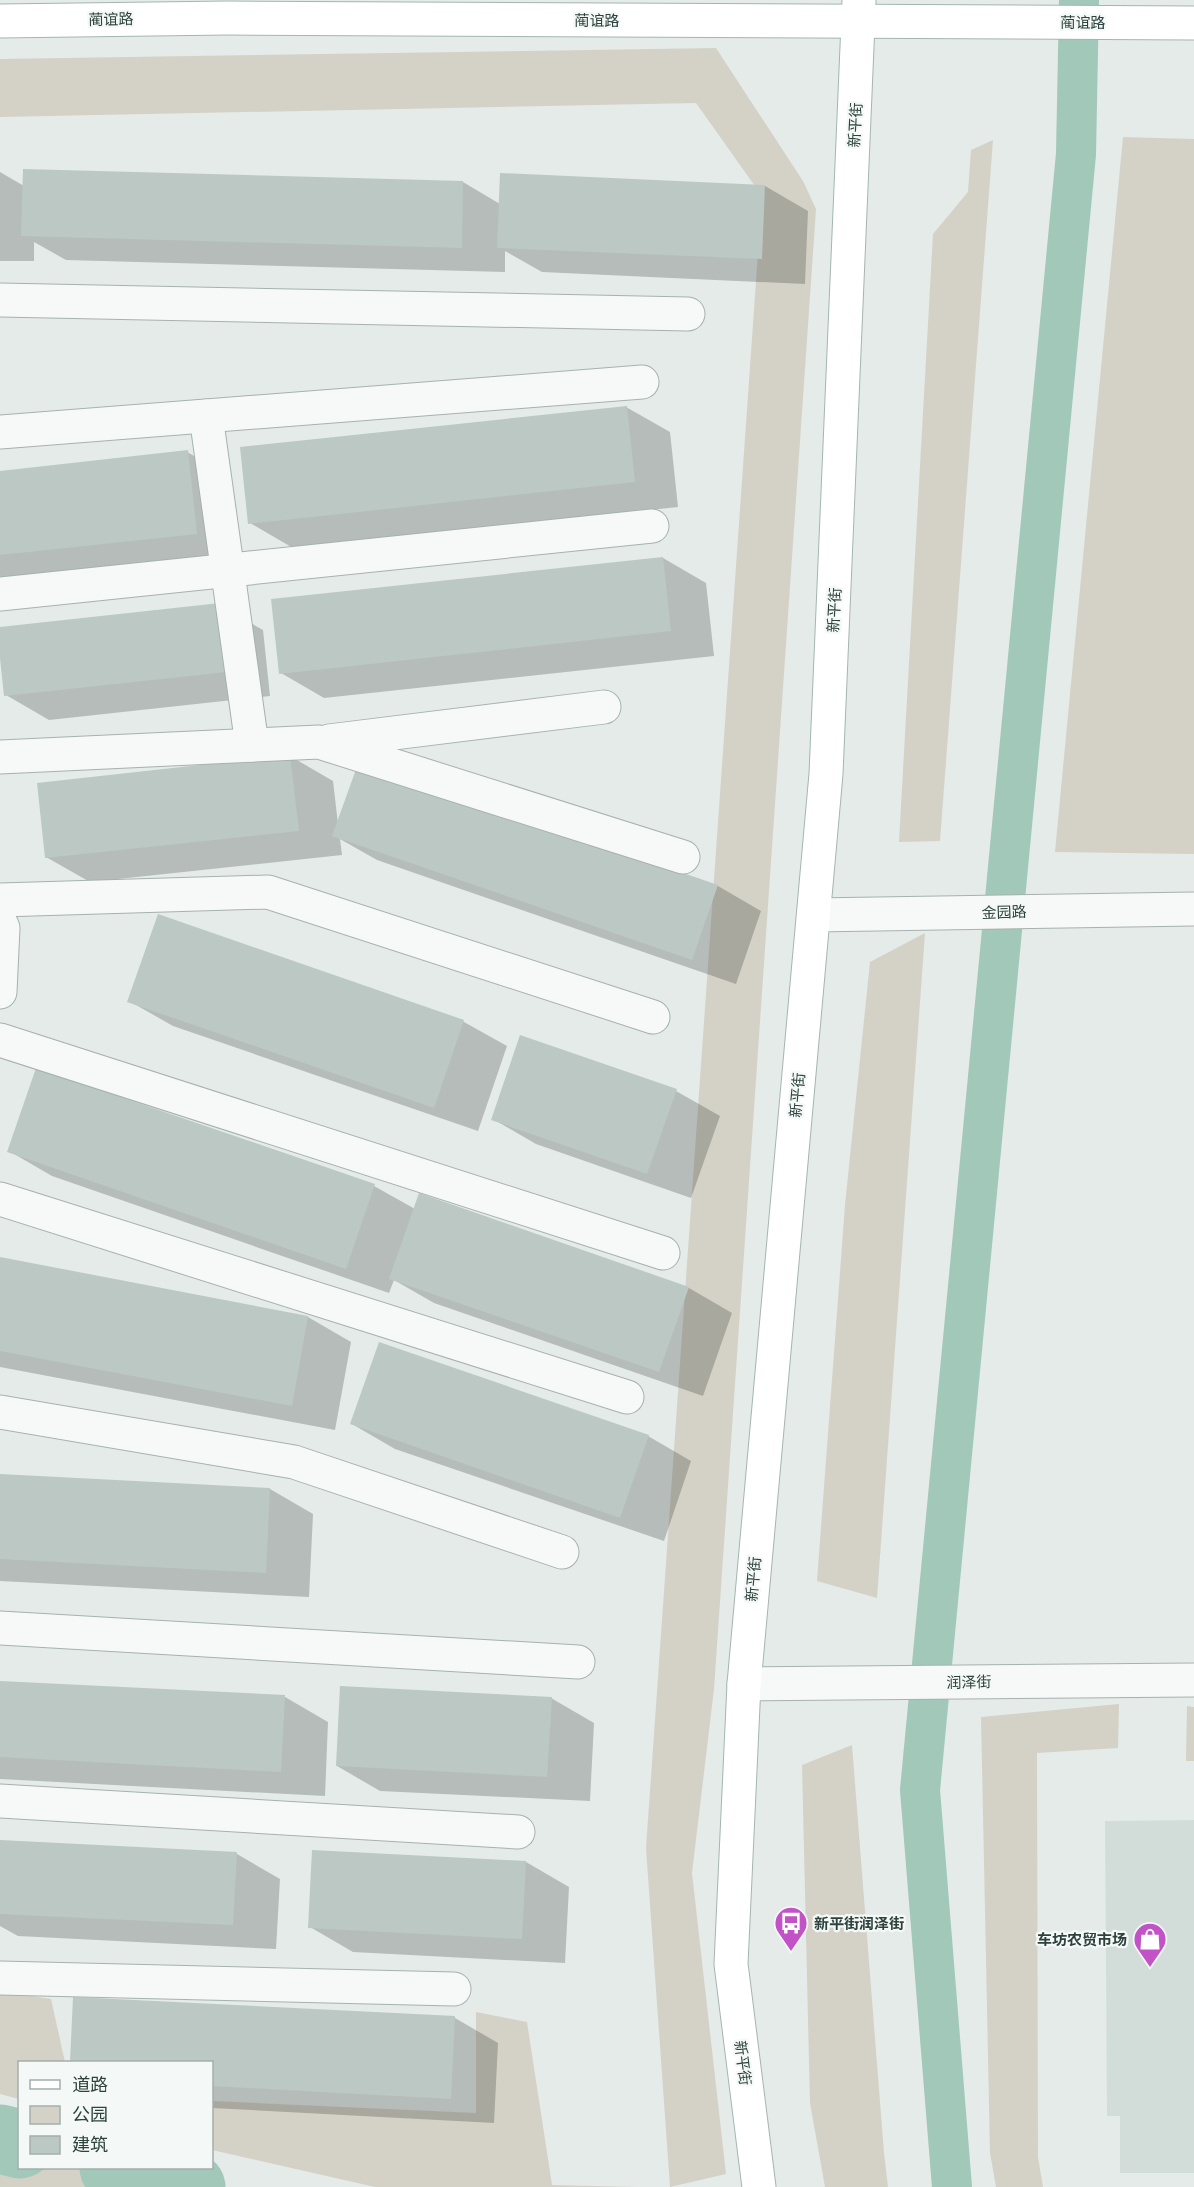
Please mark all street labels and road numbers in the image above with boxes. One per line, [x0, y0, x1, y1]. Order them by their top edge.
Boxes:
street label: 蔺谊路 [88, 10, 134, 28]
street label: 蔺谊路 [574, 12, 620, 29]
street label: 蔺谊路 [1060, 14, 1106, 31]
street label: 新平街 [845, 102, 865, 148]
street label: 新平街 [824, 587, 844, 633]
street label: 金园路 [981, 903, 1027, 921]
street label: 新平街 [787, 1072, 807, 1118]
street label: 新平街 [743, 1556, 763, 1602]
street label: 润泽街 [946, 1673, 992, 1691]
street label: 新平街 [732, 2040, 754, 2086]

